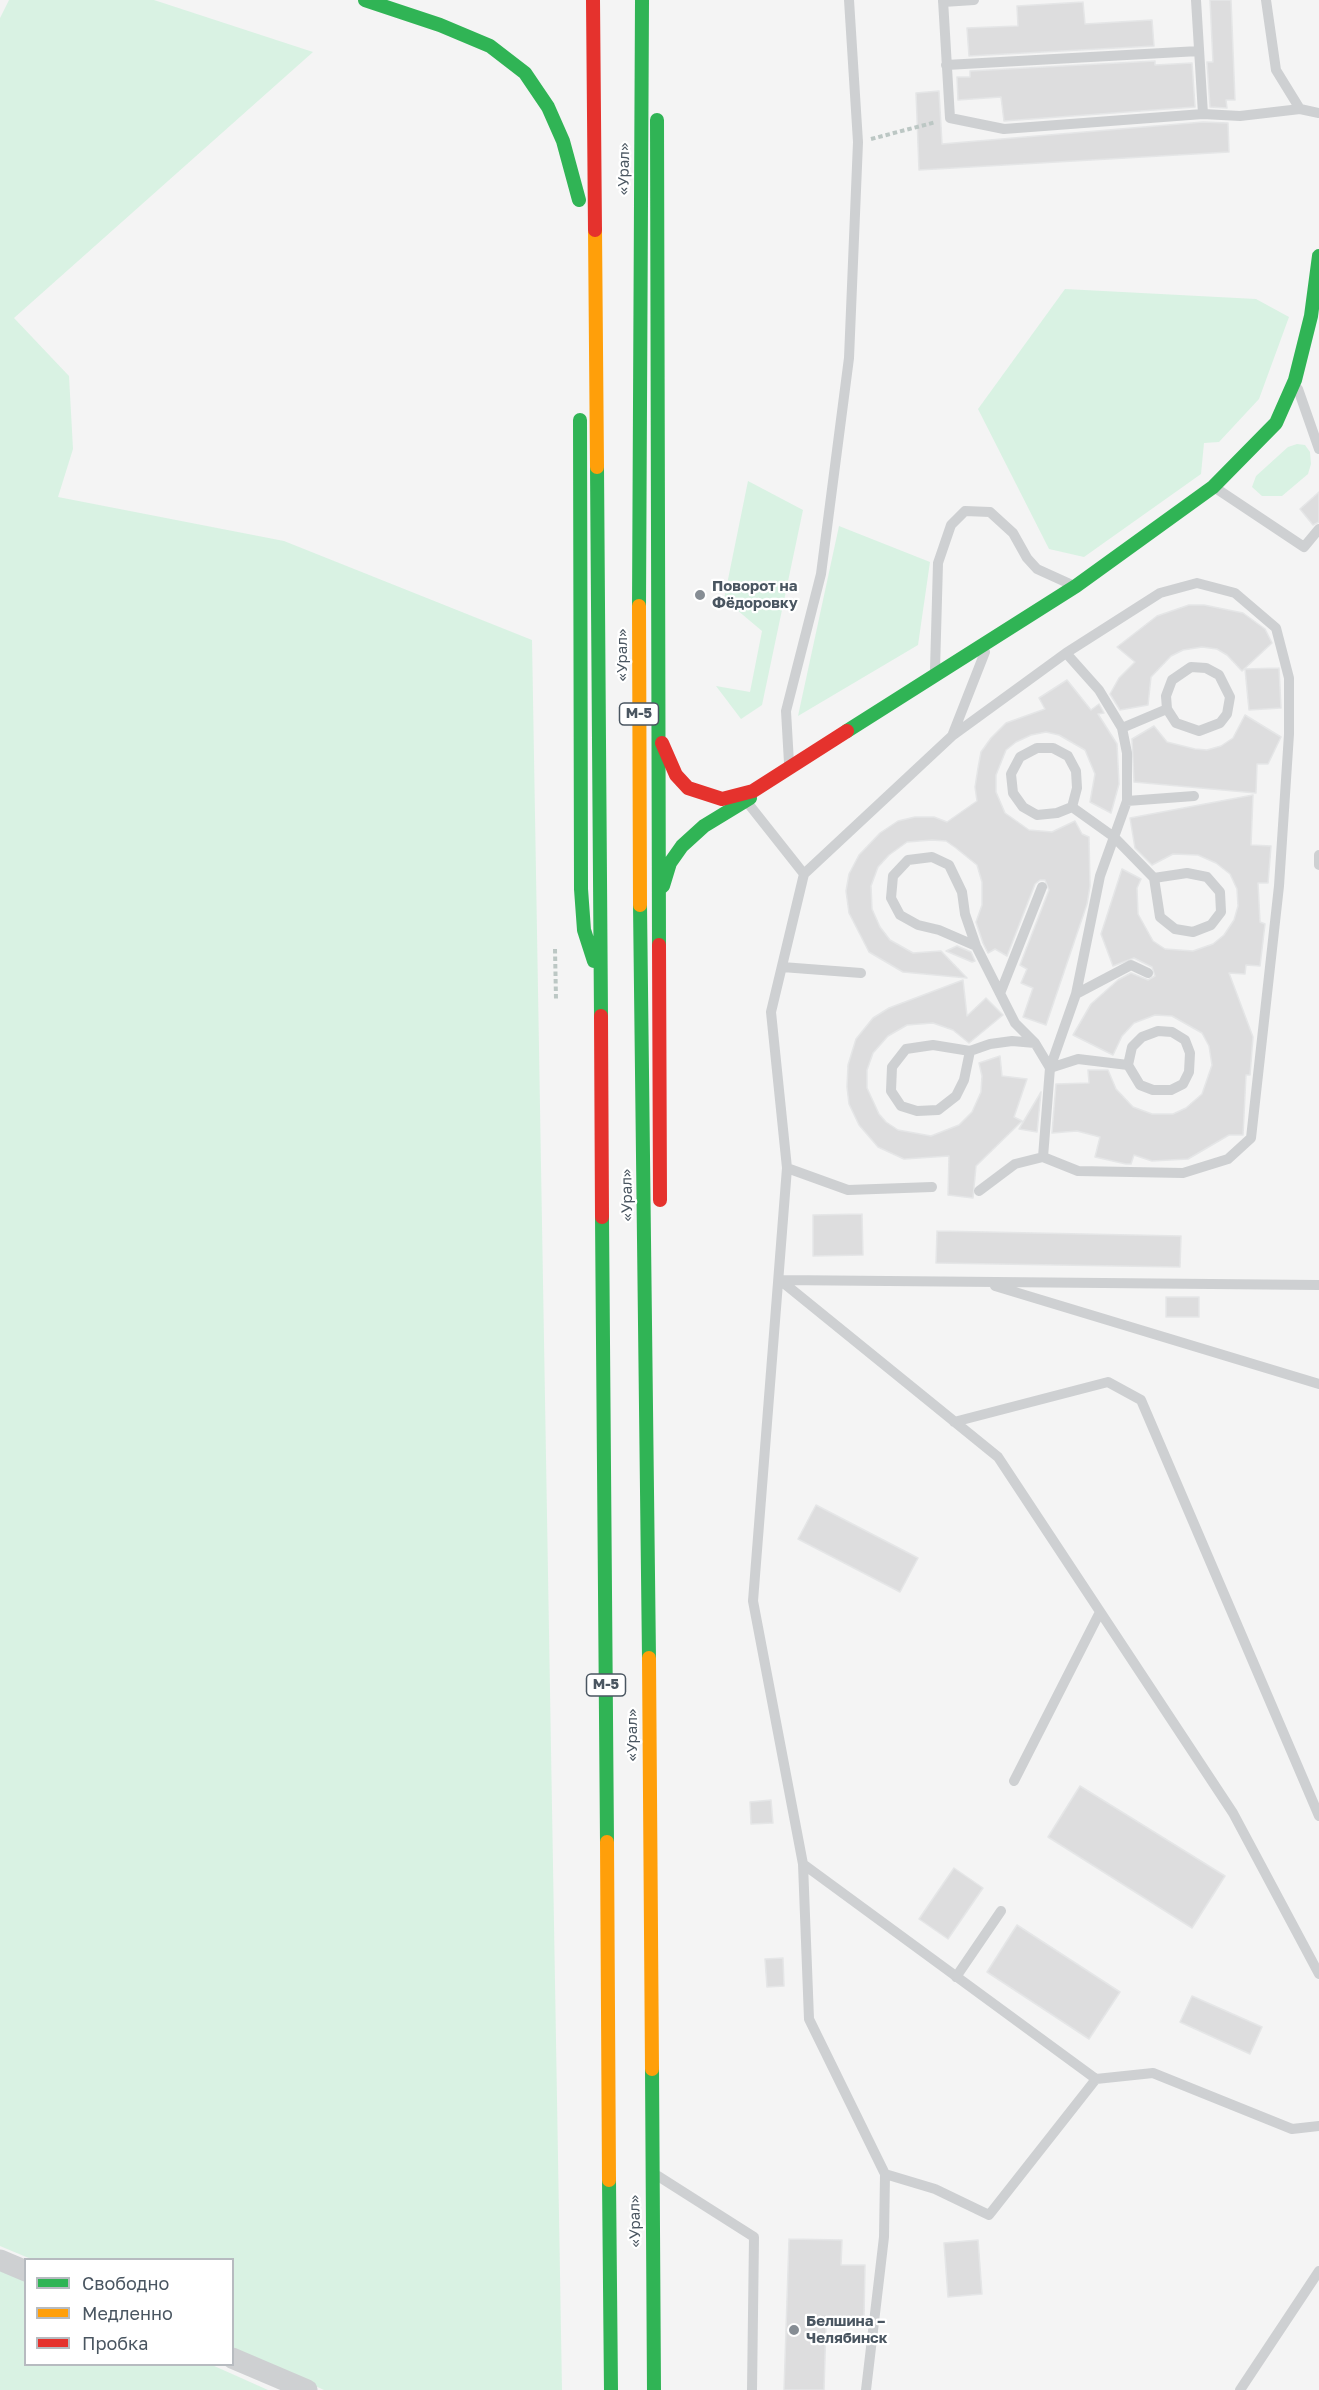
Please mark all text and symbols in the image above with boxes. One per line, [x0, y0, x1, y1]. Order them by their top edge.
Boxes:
street label: «Урал» [615, 143, 633, 195]
place label: Поворот на Фёдоровку [712, 577, 798, 612]
marker: Поворот на Фёдоровку [693, 588, 707, 602]
street label: «Урал» [613, 629, 631, 681]
road number: М-5 [620, 703, 658, 725]
street label: «Урал» [618, 1169, 636, 1221]
road number: М-5 [586, 1674, 626, 1696]
street label: «Урал» [623, 1709, 641, 1761]
street label: «Урал» [626, 2195, 644, 2247]
legend [24, 2258, 234, 2366]
text: Свободно [82, 2272, 169, 2294]
text: Медленно [82, 2302, 173, 2324]
place label: Белшина – Челябинск [806, 2312, 887, 2347]
marker: Белшина – Челябинск [787, 2323, 801, 2337]
text: Пробка [82, 2332, 148, 2354]

